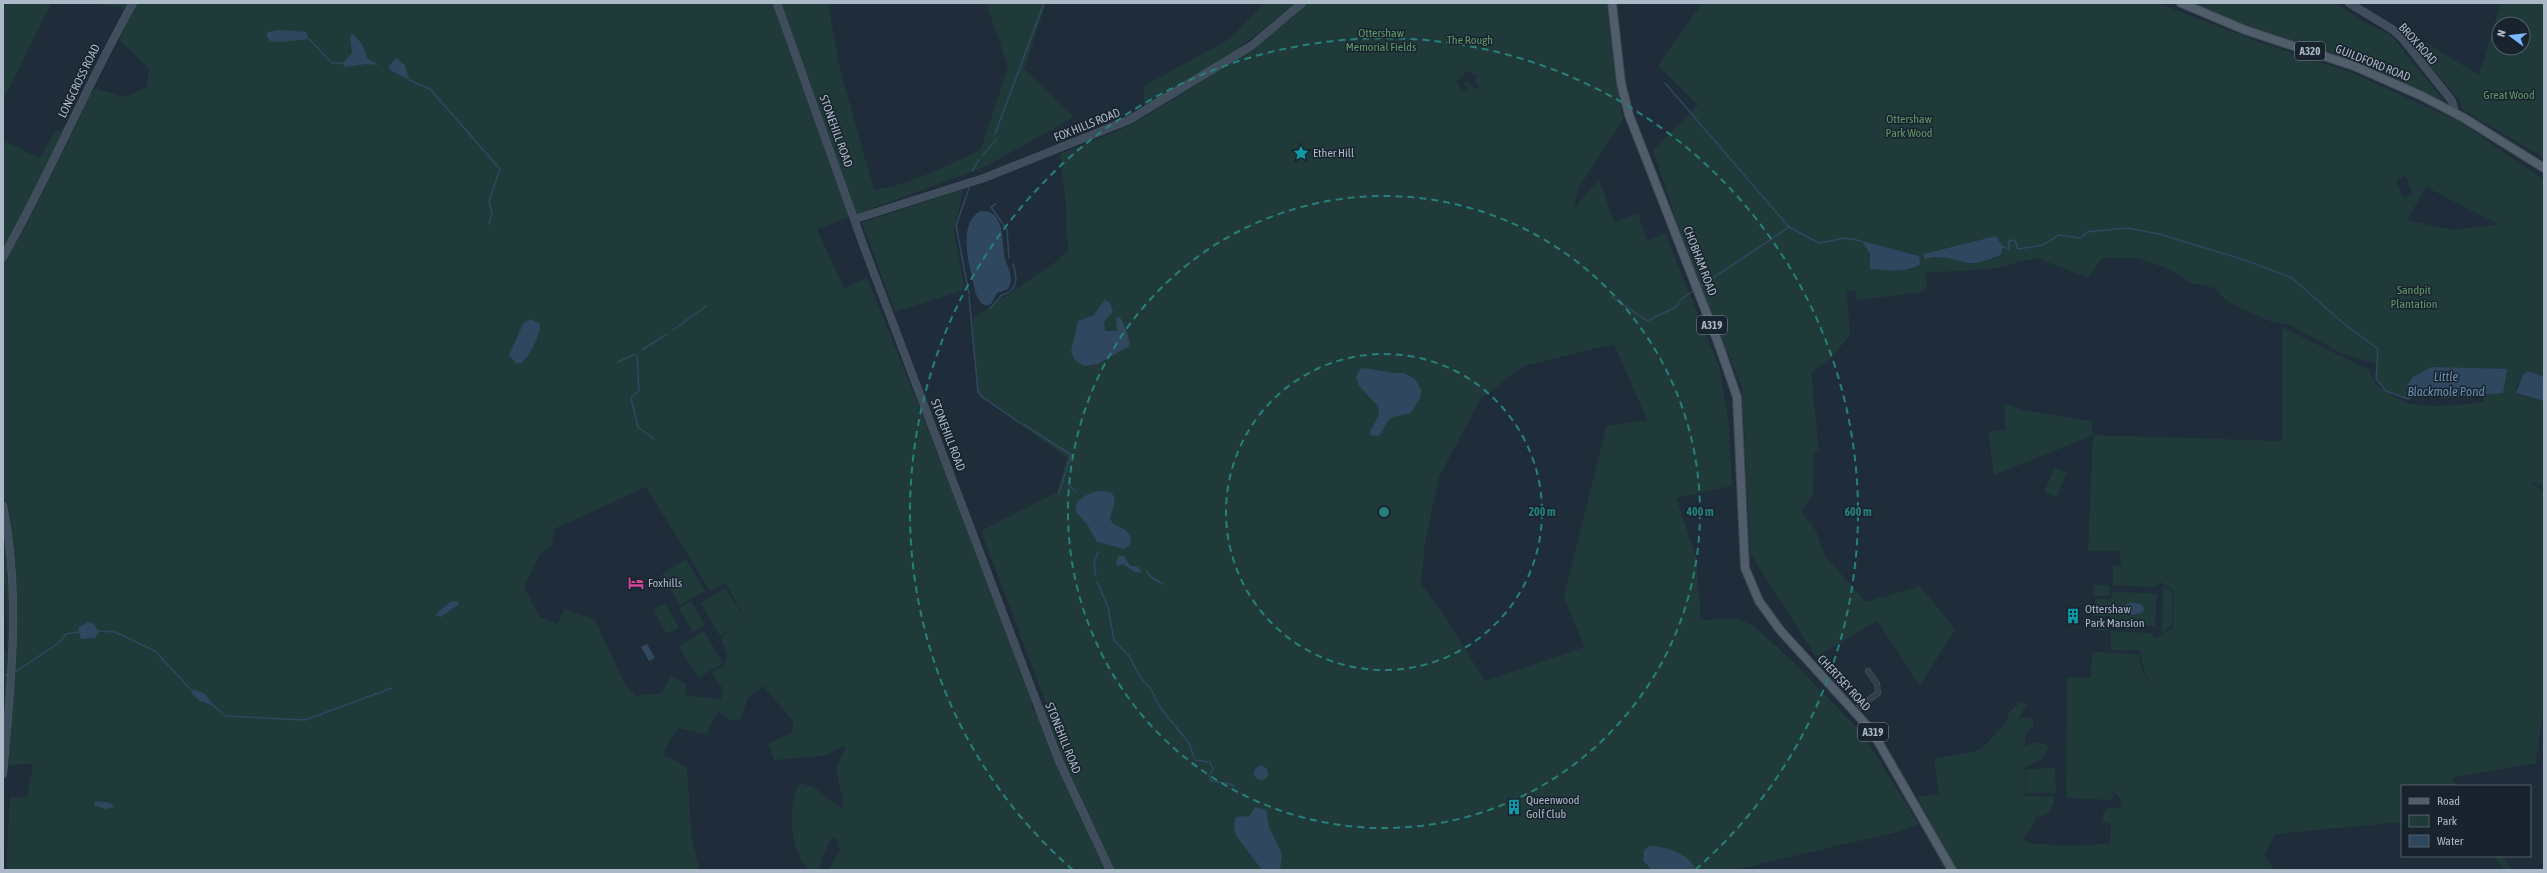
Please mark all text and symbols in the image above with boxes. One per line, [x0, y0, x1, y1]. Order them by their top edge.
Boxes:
north arrow [2491, 16, 2531, 56]
street label: BROX ROAD [2396, 20, 2440, 68]
park label: Ottershaw Memorial Fields [1346, 26, 1416, 54]
text: N [2495, 29, 2508, 38]
park label: The Rough [1447, 33, 1493, 47]
street label: LONGCROSS ROAD [55, 42, 103, 120]
road number: A320 [2295, 42, 2325, 60]
street label: GUILDFORD ROAD [2333, 42, 2413, 84]
park label: Great Wood [2483, 88, 2535, 102]
street label: STONEHILL ROAD [816, 93, 856, 169]
street label: FOX HILLS ROAD [1052, 105, 1122, 145]
park label: Ottershaw Park Wood [1886, 112, 1933, 140]
place icon: Ether Hill [1292, 144, 1310, 162]
place label: Ether Hill [1313, 146, 1355, 160]
street label: CHOBHAM ROAD [1680, 224, 1720, 298]
park label: Sandpit Plantation [2390, 283, 2438, 311]
road number: A319 [1697, 316, 1727, 334]
water label: Little Blackmole Pond [2407, 369, 2485, 399]
street label: STONEHILL ROAD [928, 397, 968, 473]
centre of rings [1377, 505, 1391, 519]
text: 200 m [1528, 505, 1556, 519]
text: 400 m [1685, 505, 1714, 519]
text: 600 m [1844, 505, 1872, 519]
hotel icon: Foxhills [627, 574, 645, 592]
place label: Foxhills [648, 576, 682, 590]
place label: Ottershaw Park Mansion [2085, 602, 2145, 630]
building icon: Ottershaw Park Mansion [2064, 607, 2082, 625]
street label: CHERTSEY ROAD [1815, 652, 1874, 714]
street label: STONEHILL ROAD [1042, 700, 1084, 776]
road number: A319 [1858, 723, 1888, 741]
legend [2401, 785, 2531, 857]
place label: Queenwood Golf Club [1526, 793, 1579, 821]
text: Road [2437, 794, 2460, 808]
building icon: Queenwood Golf Club [1505, 798, 1523, 816]
text: Park [2437, 814, 2458, 828]
text: Water [2437, 834, 2464, 848]

